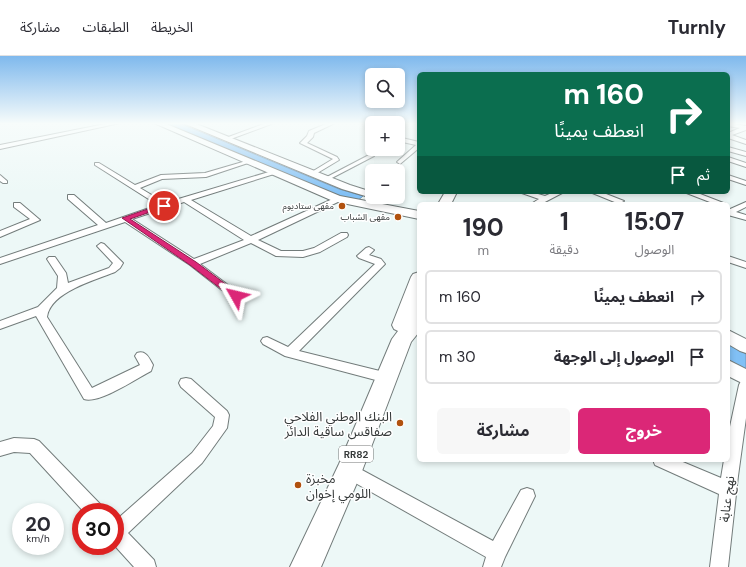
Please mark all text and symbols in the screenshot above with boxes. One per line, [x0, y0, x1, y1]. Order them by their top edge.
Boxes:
text: Turnly [668, 15, 726, 40]
text: مشاركة [20, 18, 60, 36]
text: الطبقات [82, 18, 129, 36]
text: الخريطة [151, 18, 193, 36]
map controls [365, 68, 405, 204]
button: search [365, 68, 405, 108]
text: 160 m [563, 76, 644, 113]
icon: right [658, 88, 710, 140]
button: + [365, 116, 405, 156]
text: انعطف يمينًا [554, 119, 644, 143]
button: − [365, 164, 405, 204]
icon: arrive [667, 164, 689, 186]
text: ثم [697, 165, 710, 185]
pin [147, 189, 181, 223]
icon: arrive [153, 195, 175, 217]
place label: مقهى ستاديوم [283, 200, 334, 213]
marker: مقهى ستاديوم [337, 201, 347, 211]
text: 1 [560, 206, 569, 237]
text: 15:07 [625, 206, 684, 237]
place label: مقهى الشباب [340, 211, 390, 223]
marker: مقهى الشباب [393, 212, 403, 222]
text: 190 [463, 212, 504, 243]
text: دقيقة [549, 241, 579, 258]
text: الوصول [635, 241, 674, 258]
text: m [477, 242, 489, 259]
position arrow [215, 275, 257, 317]
icon: right [686, 286, 708, 308]
text: 160 m [439, 287, 481, 307]
text: انعطف يمينًا [594, 287, 674, 307]
icon: arrive [686, 346, 708, 368]
text: 30 m [439, 347, 476, 367]
text: الوصول إلى الوجهة [554, 347, 674, 367]
place label: البنك الوطني الفلاحي صفاقس ساقية الدائر [284, 408, 392, 440]
button: مشاركة [437, 408, 570, 454]
button: خروج [578, 408, 710, 454]
marker: البنك الوطني الفلاحي صفاقس ساقية الدائر [395, 418, 405, 428]
road number: RR82 [339, 446, 373, 462]
place label: مخبزة اللومي إخوان [306, 470, 371, 504]
street label: نهج عنابة [716, 475, 740, 523]
marker: مخبزة اللومي إخوان [293, 480, 303, 490]
speed limit sign: 30 [72, 503, 124, 555]
text: 20 [25, 511, 51, 537]
text: km/h [26, 532, 50, 545]

